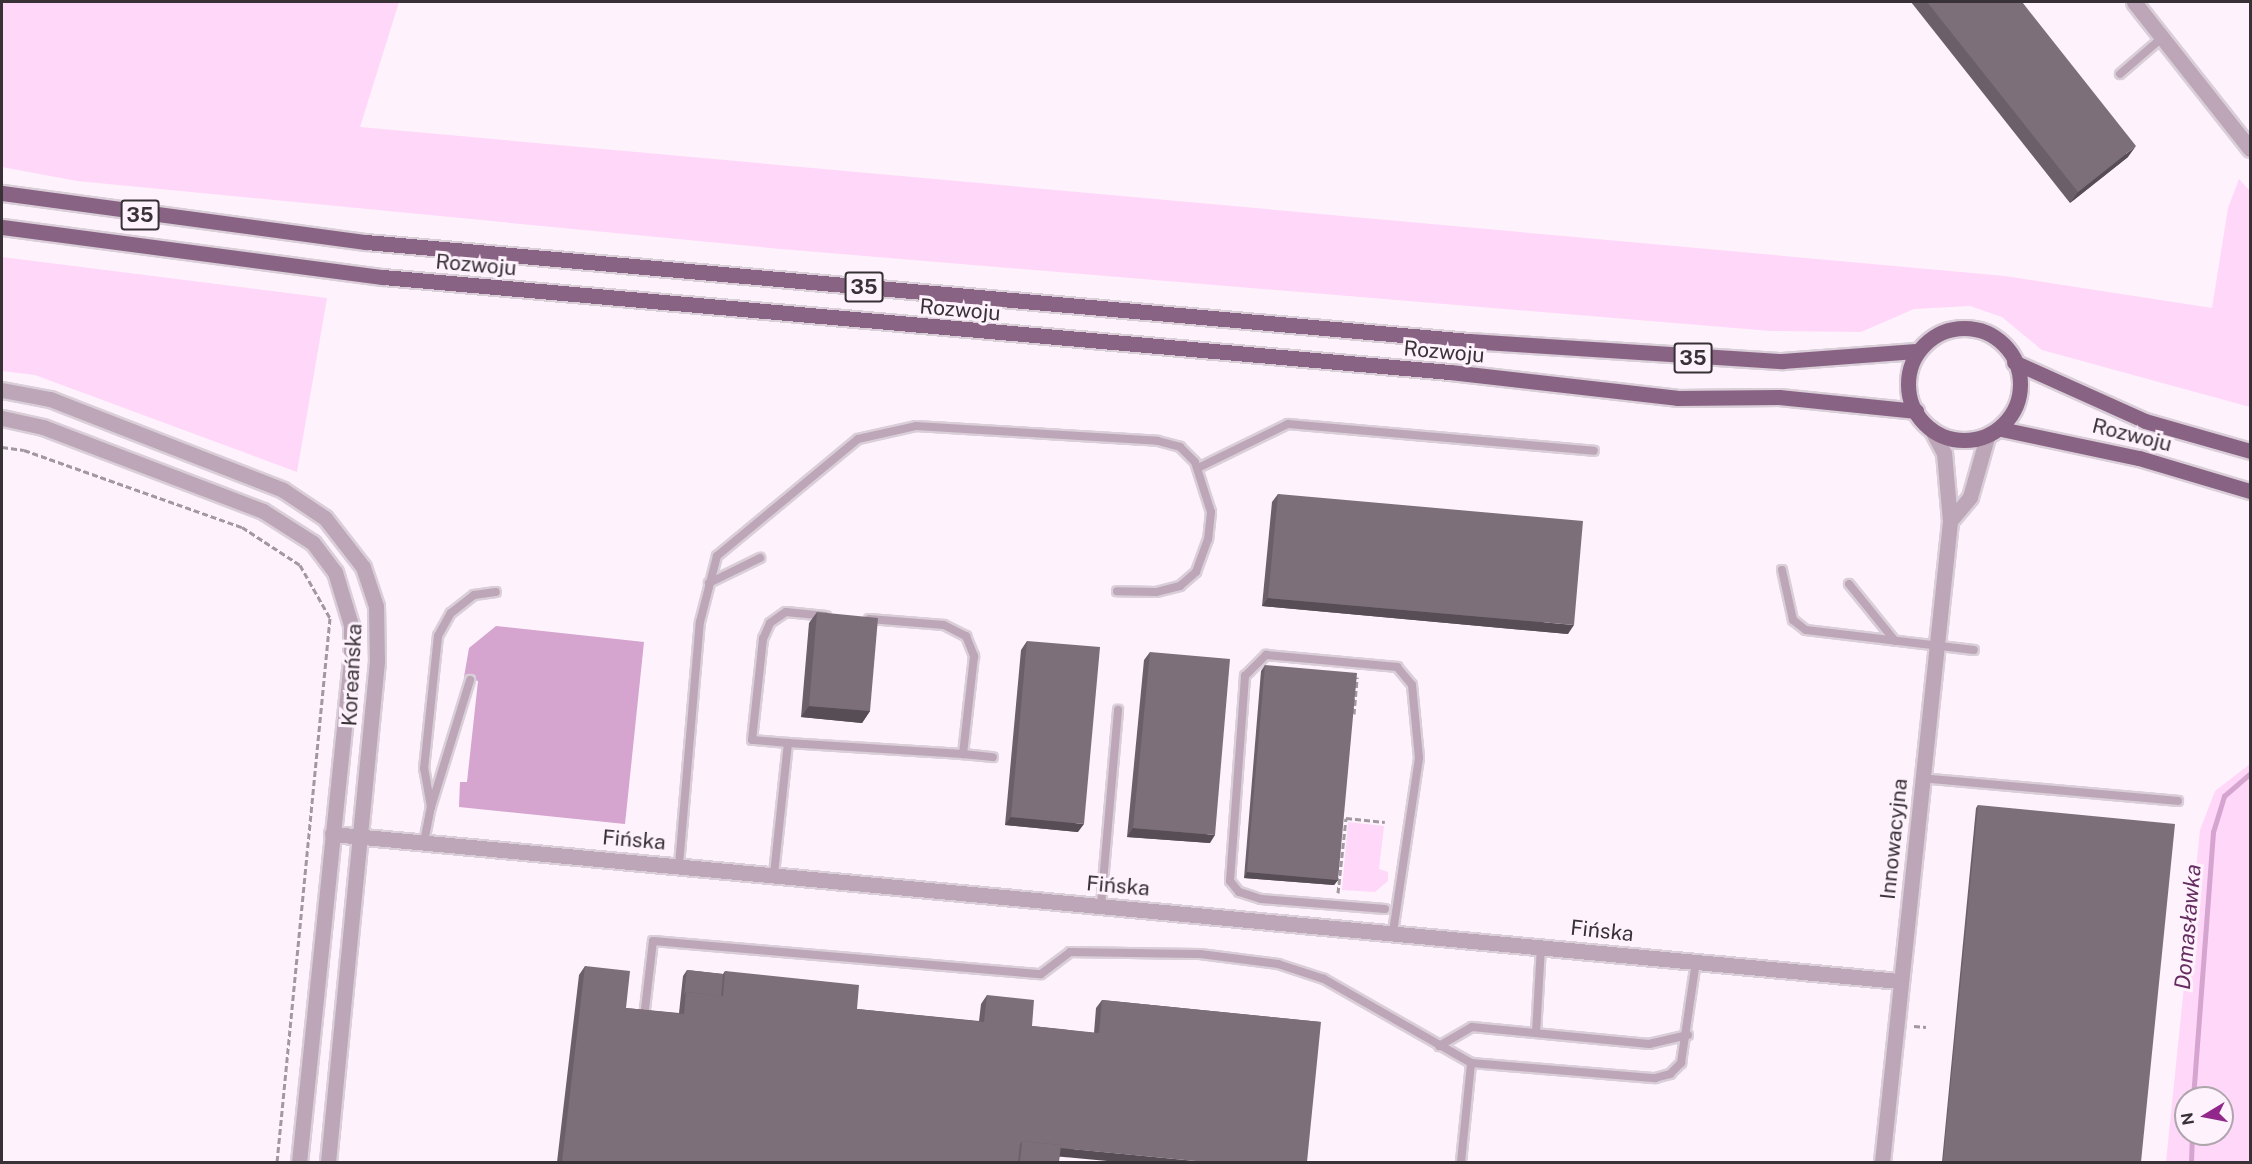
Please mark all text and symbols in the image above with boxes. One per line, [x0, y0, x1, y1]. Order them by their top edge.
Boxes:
road number: 35 [120, 198, 160, 232]
street label: Rozwoju [434, 249, 518, 281]
road number: 35 [844, 270, 884, 304]
street label: Rozwoju [918, 294, 1002, 326]
street label: Rozwoju [1402, 336, 1486, 368]
road number: 35 [1674, 341, 1712, 375]
street label: Rozwoju [2090, 413, 2174, 457]
street label: Koreańska [337, 623, 367, 727]
street label: Innowacyjna [1875, 777, 1913, 901]
street label: Fińska [601, 825, 667, 855]
water label: Domasławka [2169, 863, 2207, 991]
street label: Fińska [1085, 871, 1151, 901]
street label: Fińska [1569, 915, 1635, 947]
north arrow [2174, 1086, 2234, 1146]
text: N [2177, 1111, 2198, 1127]

